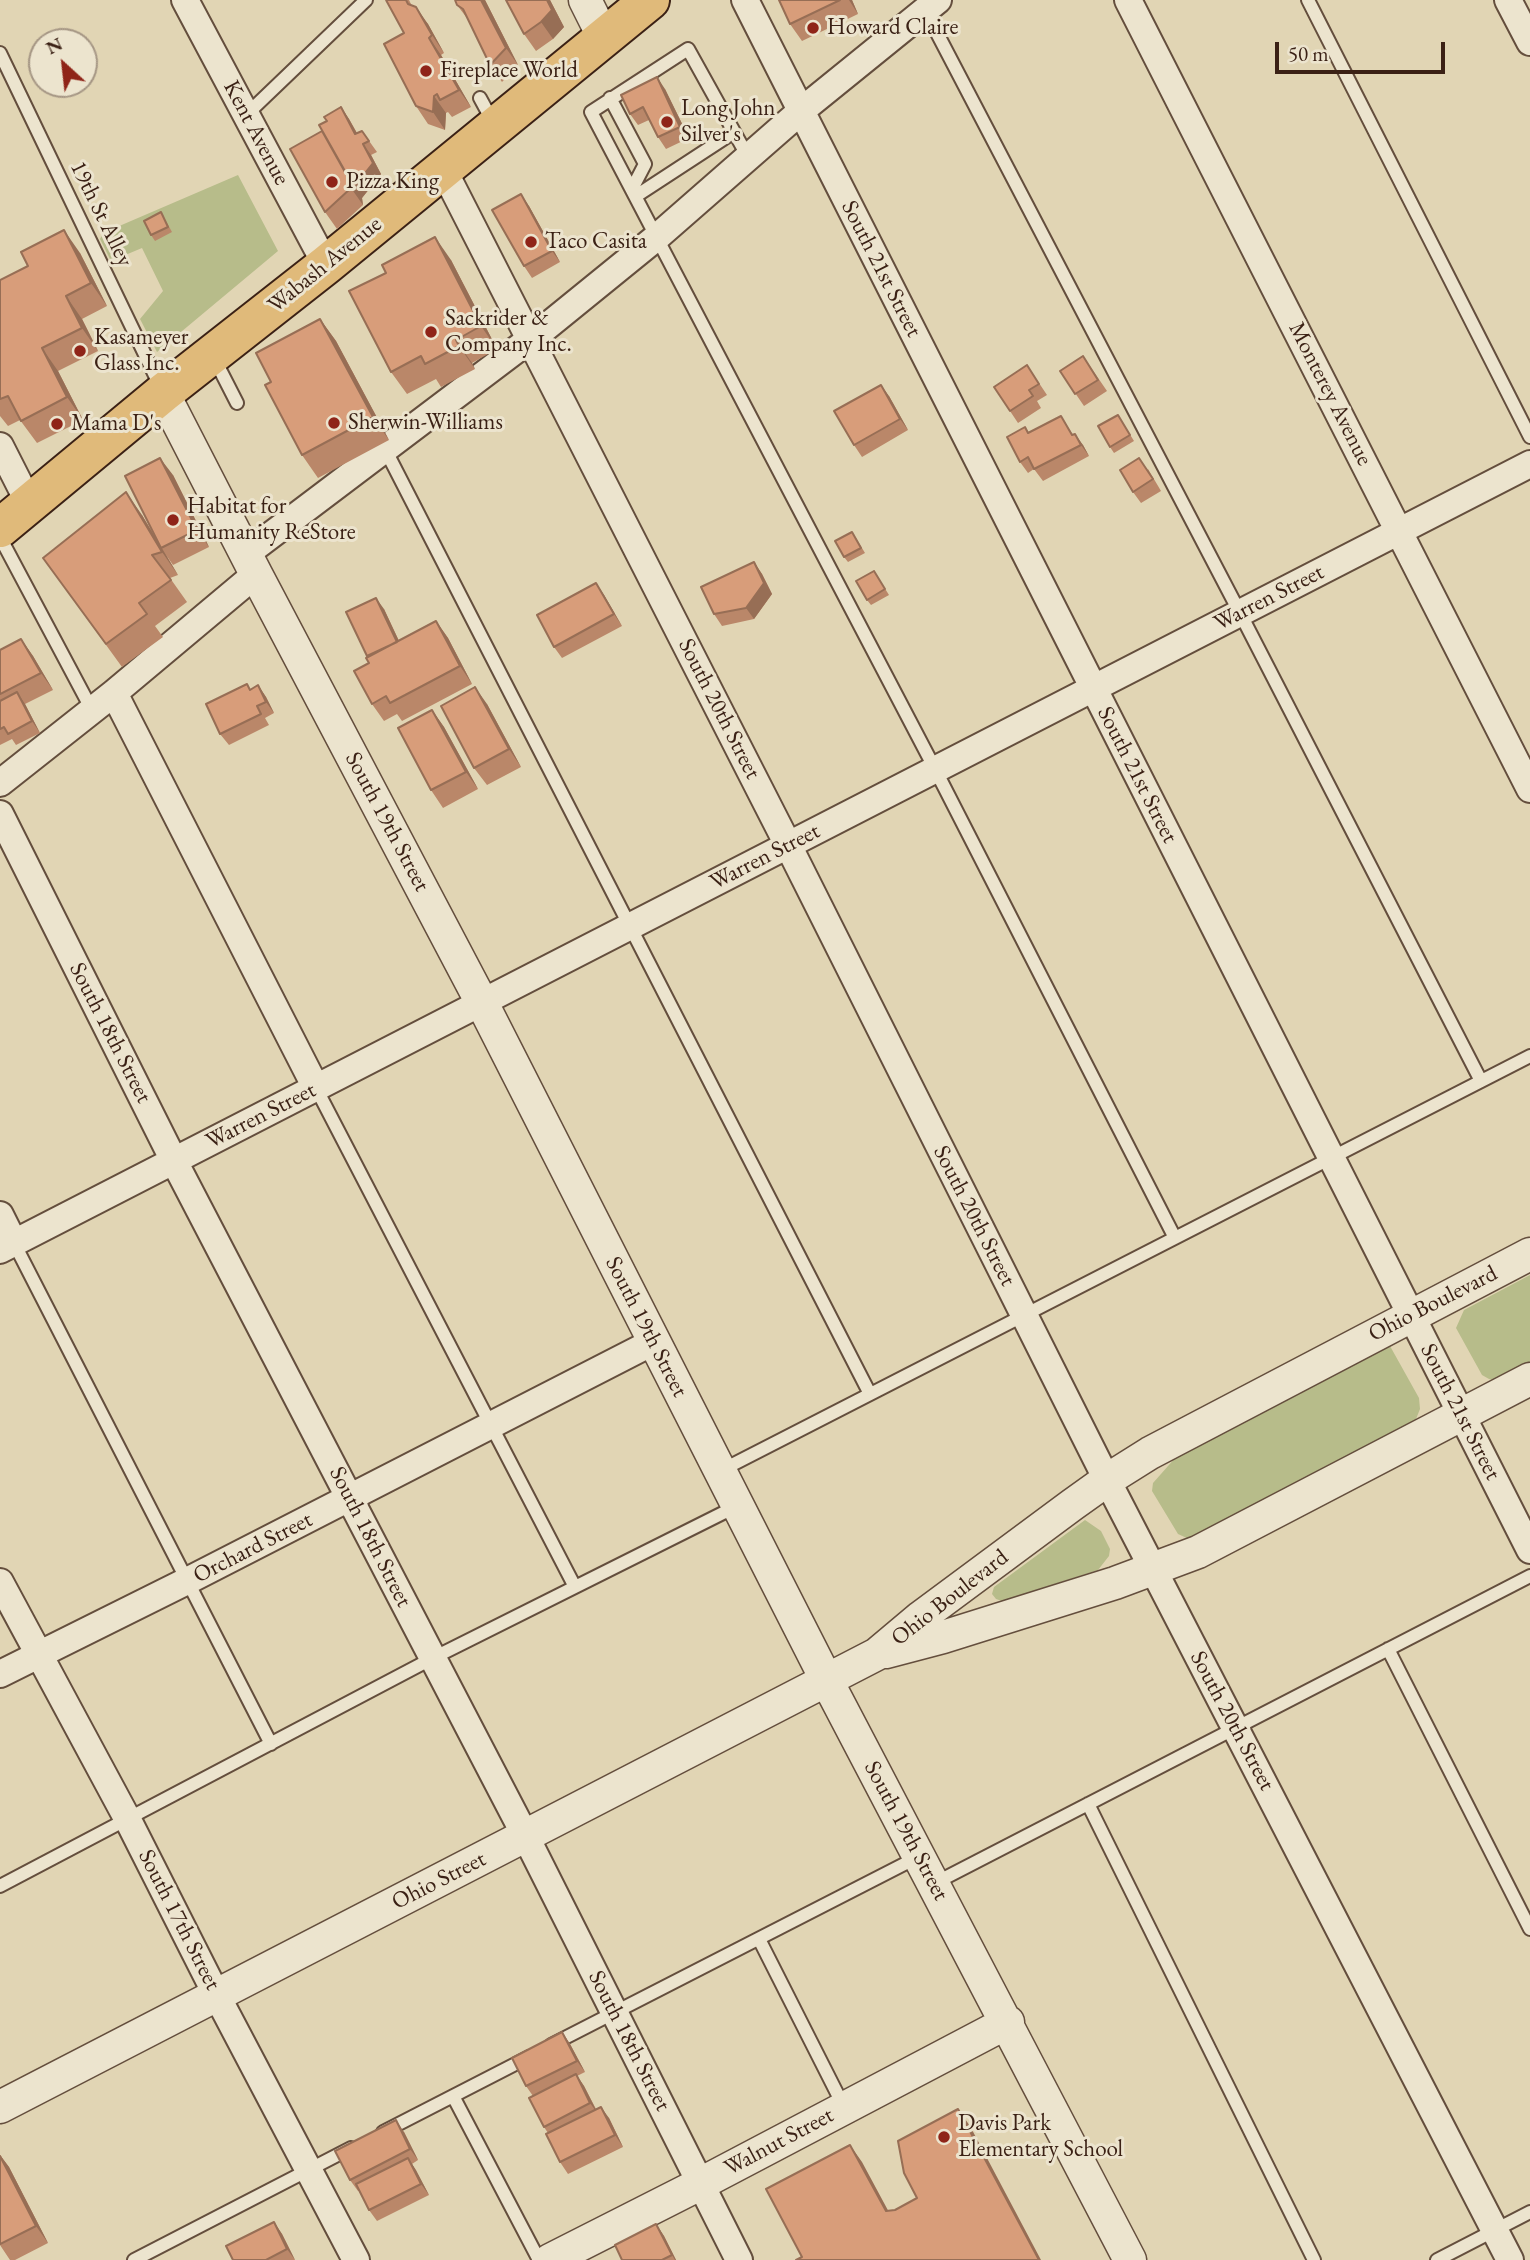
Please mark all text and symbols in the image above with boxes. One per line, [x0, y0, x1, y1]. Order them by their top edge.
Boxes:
place label: Howard Claire [827, 14, 958, 42]
marker: Howard Claire [805, 20, 821, 36]
north arrow [28, 28, 98, 98]
scale bar [1278, 28, 1448, 72]
text: N [42, 31, 67, 60]
text: 50 m [1288, 40, 1329, 67]
place label: Fireplace World [440, 57, 578, 85]
marker: Fireplace World [418, 63, 434, 79]
street label: Kent Avenue [217, 76, 295, 190]
place label: Long John Silver's [681, 95, 775, 149]
marker: Long John Silver's [659, 114, 675, 130]
street label: 19th St Alley [64, 157, 138, 271]
place label: Pizza King [346, 168, 439, 196]
marker: Pizza King [324, 174, 340, 190]
street label: South 21st Street [835, 196, 927, 342]
street label: Wabash Avenue [263, 211, 387, 319]
place label: Taco Casita [545, 228, 647, 256]
marker: Taco Casita [523, 234, 539, 250]
place label: Sackrider & Company Inc. [445, 305, 572, 359]
street label: Monterey Avenue [1282, 318, 1378, 470]
place label: Kasameyer Glass Inc. [94, 324, 188, 378]
marker: Sackrider & Company Inc. [423, 324, 439, 340]
marker: Kasameyer Glass Inc. [72, 343, 88, 359]
place label: Sherwin-Williams [348, 409, 503, 437]
place label: Mama D's [71, 410, 161, 438]
marker: Sherwin-Williams [326, 415, 342, 431]
marker: Mama D's [49, 416, 65, 432]
place label: Habitat for Humanity ReStore [187, 493, 356, 547]
marker: Habitat for Humanity ReStore [165, 512, 181, 528]
street label: Warren Street [1209, 559, 1329, 637]
street label: South 20th Street [672, 634, 766, 784]
street label: South 21st Street [1091, 702, 1183, 848]
street label: South 19th Street [339, 747, 435, 897]
street label: Warren Street [705, 818, 825, 896]
street label: South 18th Street [63, 958, 157, 1108]
street label: Warren Street [201, 1077, 321, 1155]
street label: South 20th Street [927, 1141, 1021, 1291]
street label: South 19th Street [599, 1252, 693, 1402]
street label: Ohio Boulevard [1364, 1260, 1502, 1348]
street label: South 21st Street [1414, 1339, 1506, 1485]
street label: South 18th Street [323, 1462, 417, 1612]
street label: Orchard Street [189, 1506, 317, 1590]
street label: Ohio Boulevard [886, 1544, 1014, 1652]
street label: South 20th Street [1184, 1646, 1280, 1796]
street label: South 19th Street [858, 1756, 954, 1906]
street label: South 17th Street [132, 1845, 226, 1995]
street label: Ohio Street [387, 1846, 491, 1916]
street label: South 18th Street [582, 1966, 676, 2116]
street label: Walnut Street [720, 2102, 838, 2182]
place label: Davis Park Elementary School [958, 2110, 1123, 2164]
marker: Davis Park Elementary School [936, 2129, 952, 2145]

